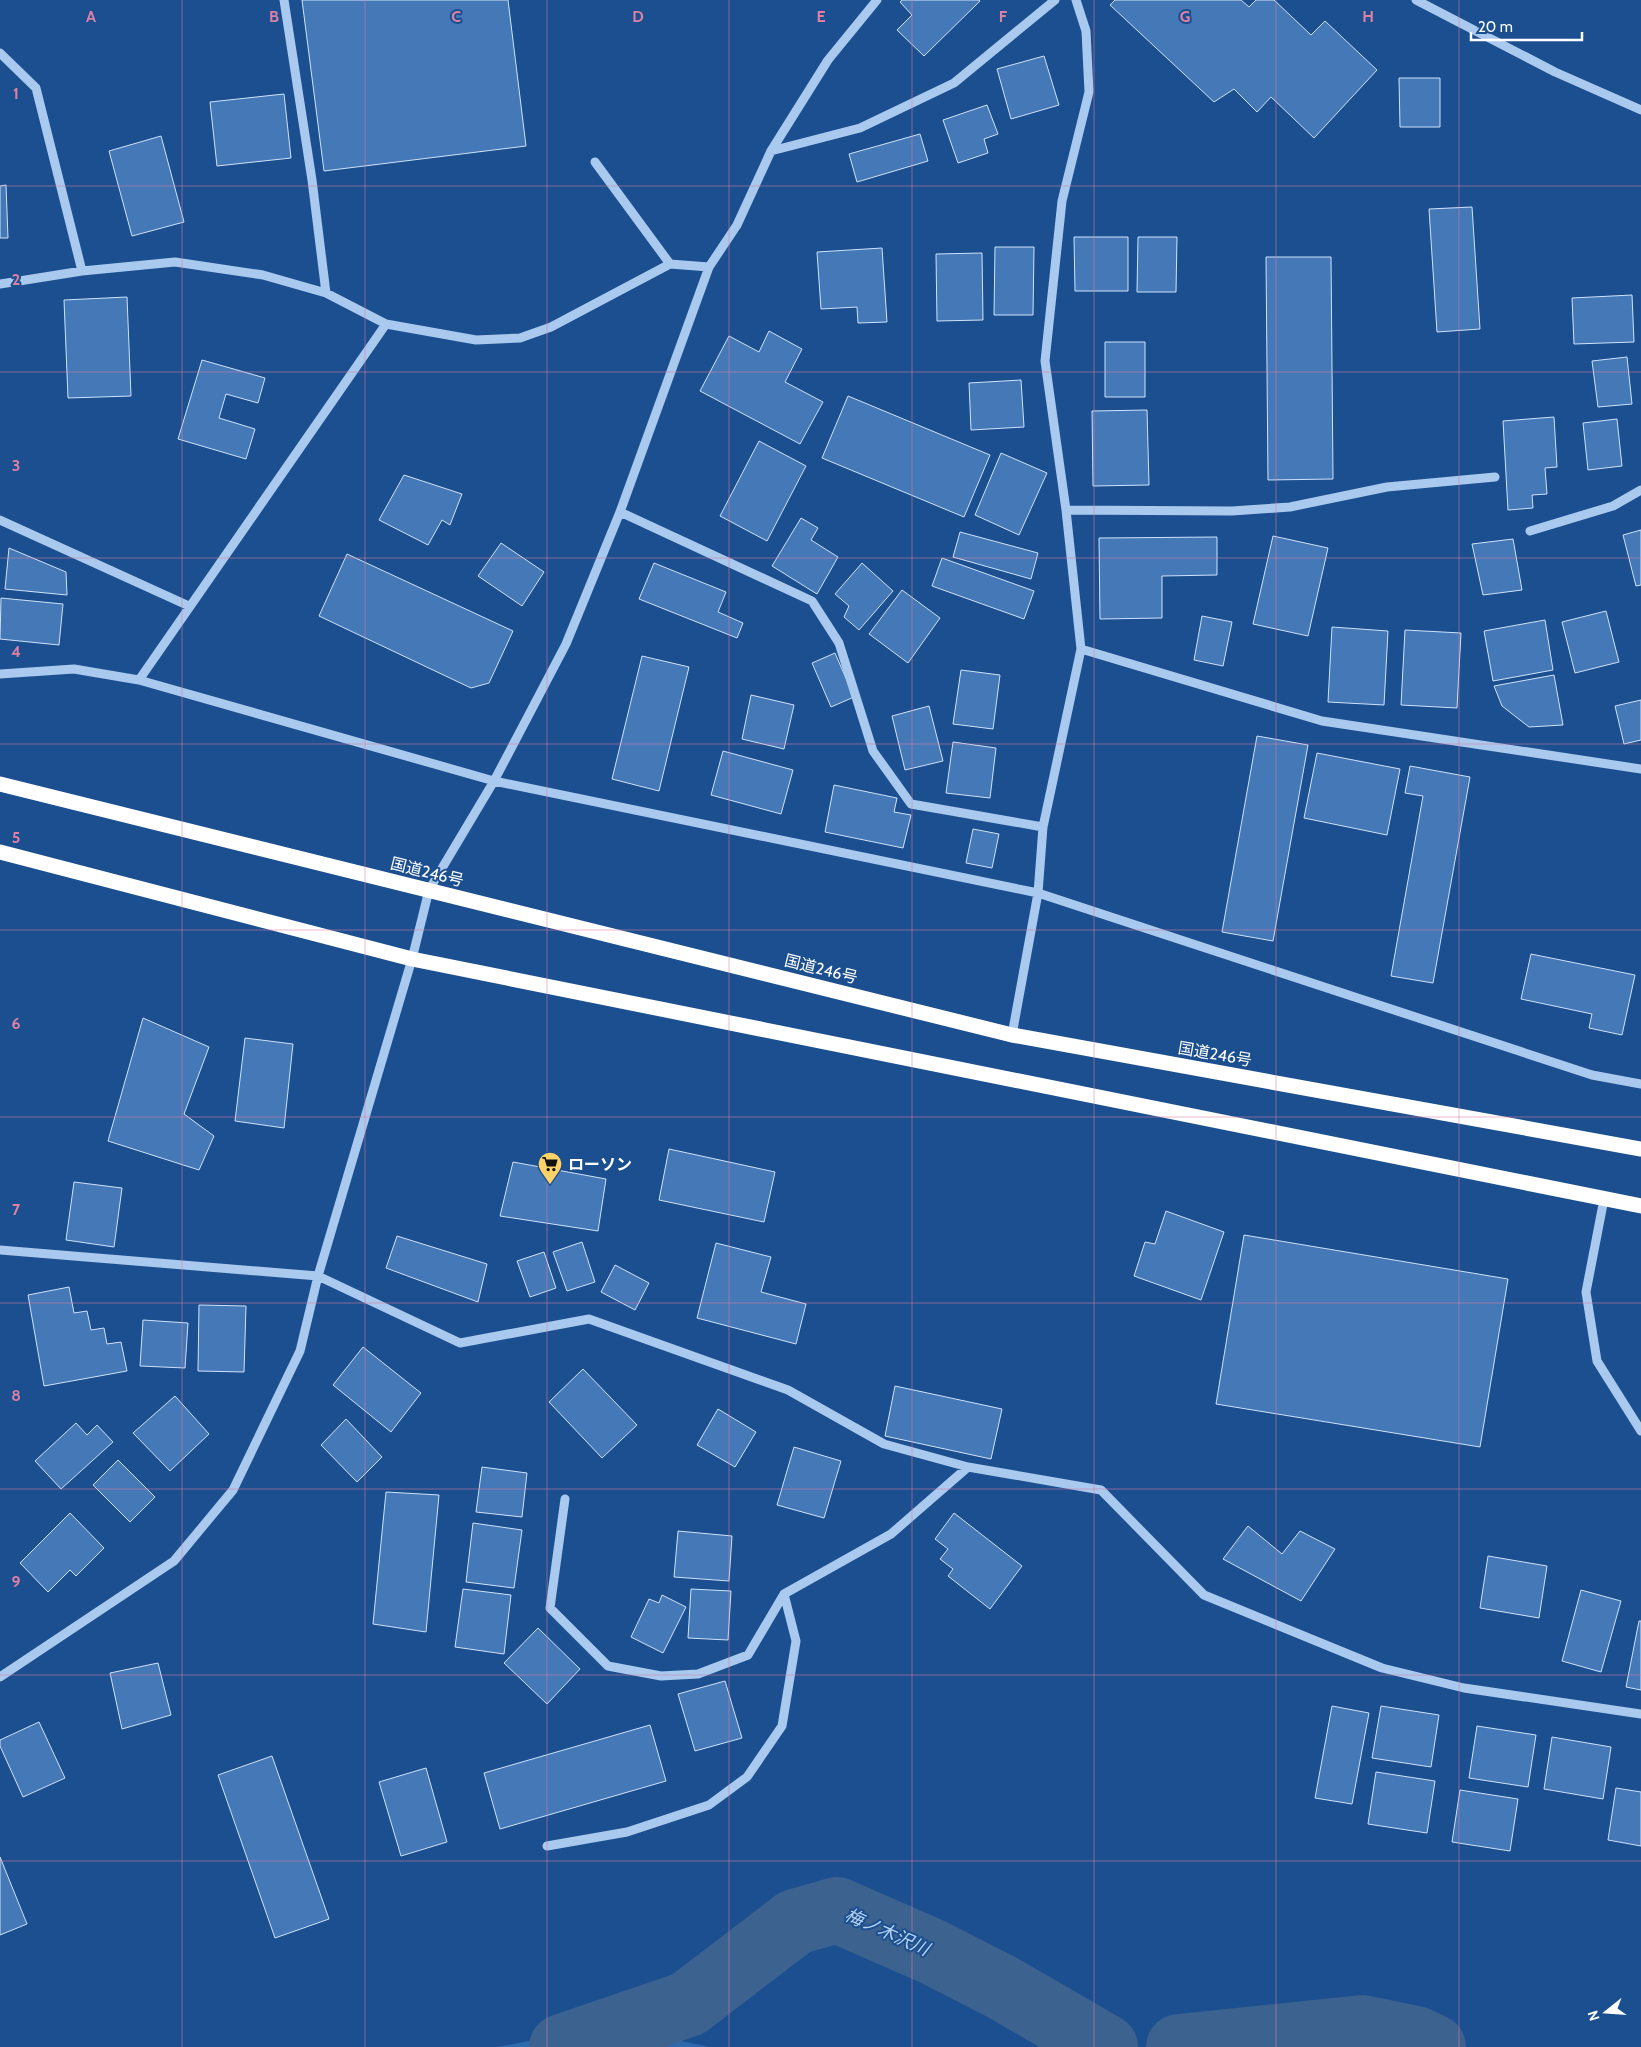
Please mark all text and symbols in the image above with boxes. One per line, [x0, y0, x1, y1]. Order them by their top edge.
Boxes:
text: A [86, 7, 96, 26]
text: B [269, 7, 279, 26]
text: C [451, 7, 461, 26]
text: D [632, 7, 644, 26]
text: E [816, 7, 826, 26]
text: F [999, 7, 1008, 26]
text: G [1180, 7, 1190, 26]
text: H [1362, 7, 1374, 26]
scale bar [1471, 10, 1582, 42]
text: 20 m [1478, 18, 1513, 36]
text: 1 [13, 84, 19, 103]
text: 2 [12, 270, 20, 289]
text: 3 [12, 456, 20, 475]
text: 4 [11, 642, 21, 661]
text: 5 [12, 828, 20, 847]
street label: 国道246号 [388, 854, 466, 890]
street label: 国道246号 [782, 951, 860, 987]
text: 6 [12, 1014, 21, 1033]
street label: 国道246号 [1177, 1038, 1253, 1070]
supermarket icon: ローソン [537, 1151, 563, 1185]
place label: ローソン [568, 1155, 632, 1174]
text: 7 [12, 1200, 21, 1219]
text: 8 [11, 1386, 21, 1405]
text: 9 [12, 1572, 21, 1591]
water label: 梅ノ木沢川 [841, 1904, 934, 1961]
north arrow [1581, 1987, 1631, 2037]
text: N [1584, 2008, 1604, 2023]

